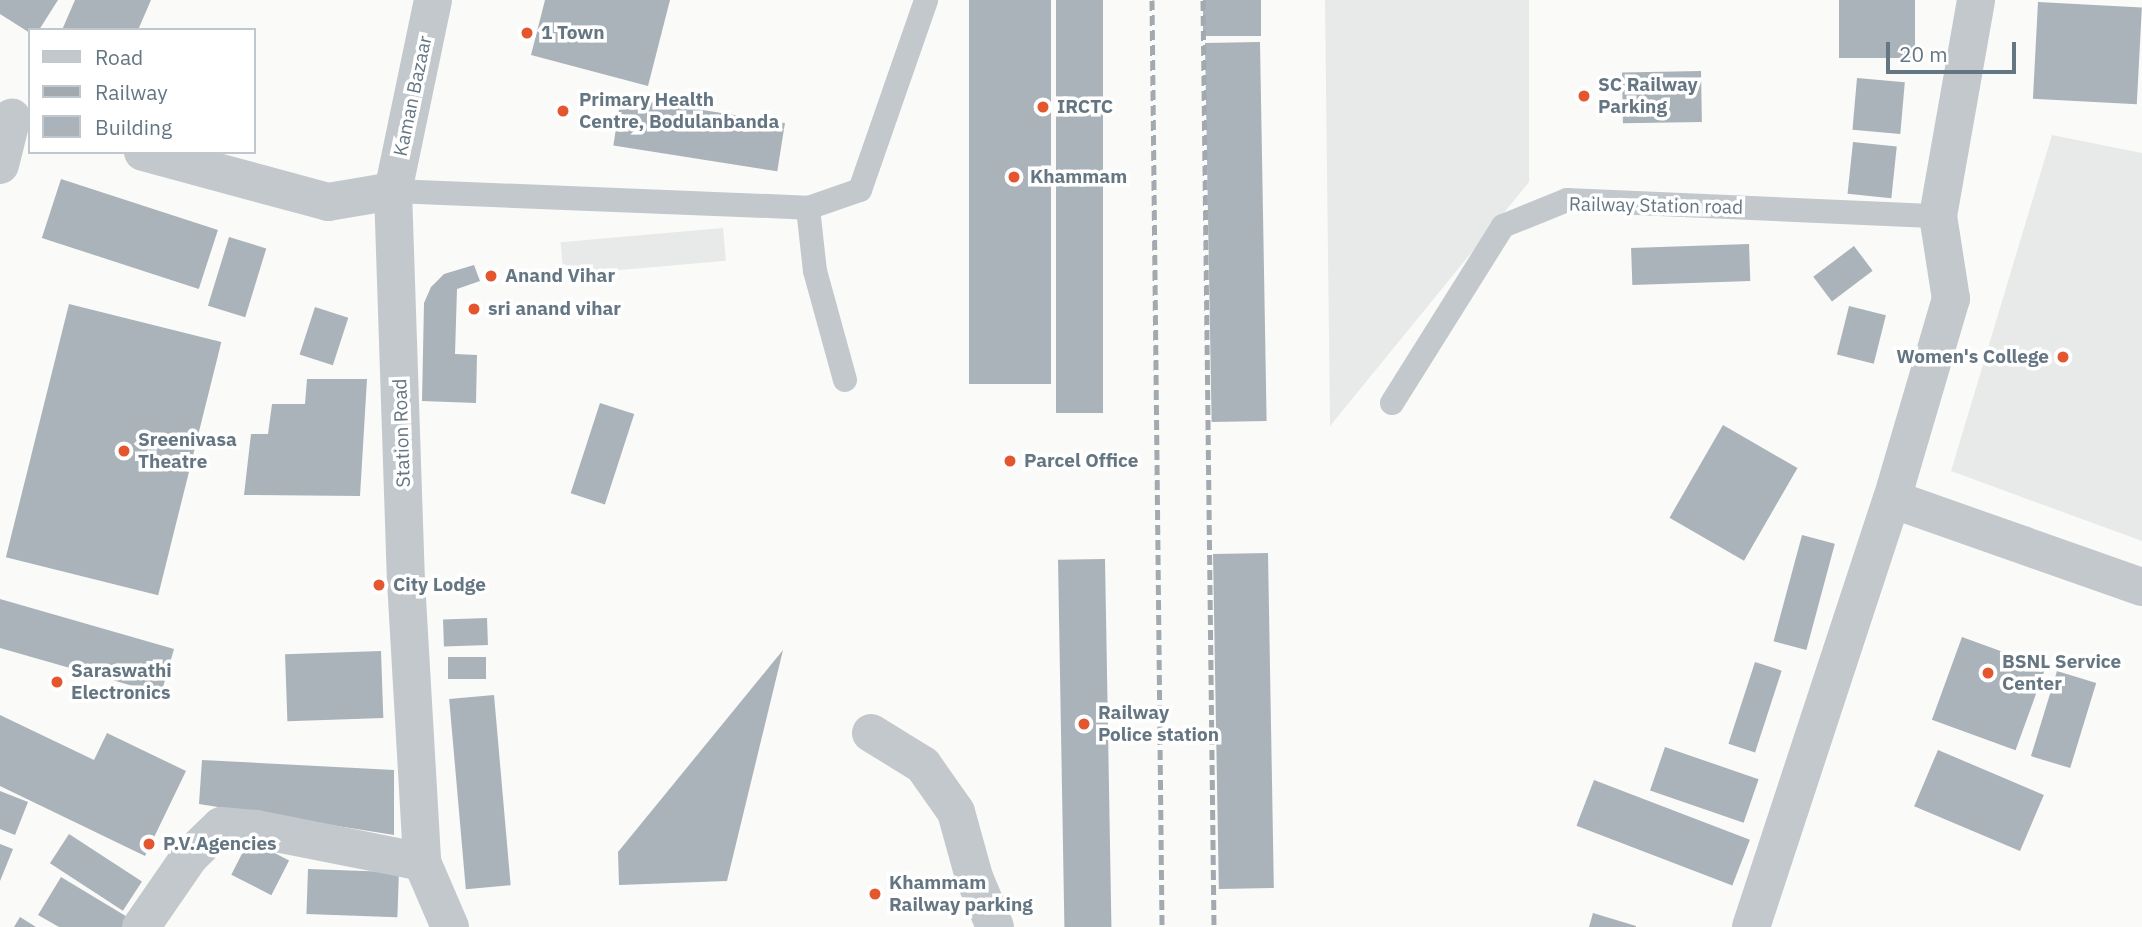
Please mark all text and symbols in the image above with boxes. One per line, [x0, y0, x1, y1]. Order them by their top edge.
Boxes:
place label: 1 Town [541, 22, 605, 44]
marker: 1 Town [519, 25, 535, 41]
legend [28, 28, 256, 154]
scale bar [1890, 28, 2020, 72]
street label: Kaman Bazaar [389, 34, 437, 158]
text: 20 m [1899, 40, 1948, 68]
text: Road [95, 43, 143, 71]
place label: SC Railway Parking [1598, 74, 1698, 118]
text: Railway [95, 78, 168, 106]
marker: SC Railway Parking [1576, 88, 1592, 104]
place label: Primary Health Centre, Bodulanbanda [579, 89, 779, 133]
place label: IRCTC [1057, 96, 1113, 118]
marker: IRCTC [1035, 99, 1051, 115]
marker: Primary Health Centre, Bodulanbanda [553, 101, 573, 121]
text: Building [95, 113, 172, 141]
place label: Khammam [1030, 166, 1127, 188]
marker: Khammam [1004, 167, 1024, 187]
street label: Railway Station road [1569, 193, 1743, 219]
place label: Anand Vihar [505, 265, 615, 287]
marker: Anand Vihar [483, 268, 499, 284]
place label: sri anand vihar [488, 298, 621, 320]
marker: sri anand vihar [466, 301, 482, 317]
place label: Women's College [1896, 346, 2049, 368]
marker: Women's College [2055, 349, 2071, 365]
street label: Station Road [389, 378, 415, 488]
place label: Sreenivasa Theatre [138, 429, 237, 473]
marker: Sreenivasa Theatre [116, 443, 132, 459]
place label: Parcel Office [1024, 450, 1138, 472]
marker: Parcel Office [1002, 453, 1018, 469]
place label: City Lodge [393, 574, 486, 596]
marker: City Lodge [371, 577, 387, 593]
place label: BSNL Service Center [2002, 651, 2121, 695]
place label: Saraswathi Electronics [71, 660, 172, 704]
marker: BSNL Service Center [1980, 665, 1996, 681]
marker: Saraswathi Electronics [49, 674, 65, 690]
place label: Railway Police station [1098, 702, 1219, 746]
marker: Railway Police station [1076, 716, 1092, 732]
place label: P.V.Agencies [163, 833, 277, 855]
marker: P.V.Agencies [141, 836, 157, 852]
place label: Khammam Railway parking [889, 872, 1033, 916]
marker: Khammam Railway parking [867, 886, 883, 902]

